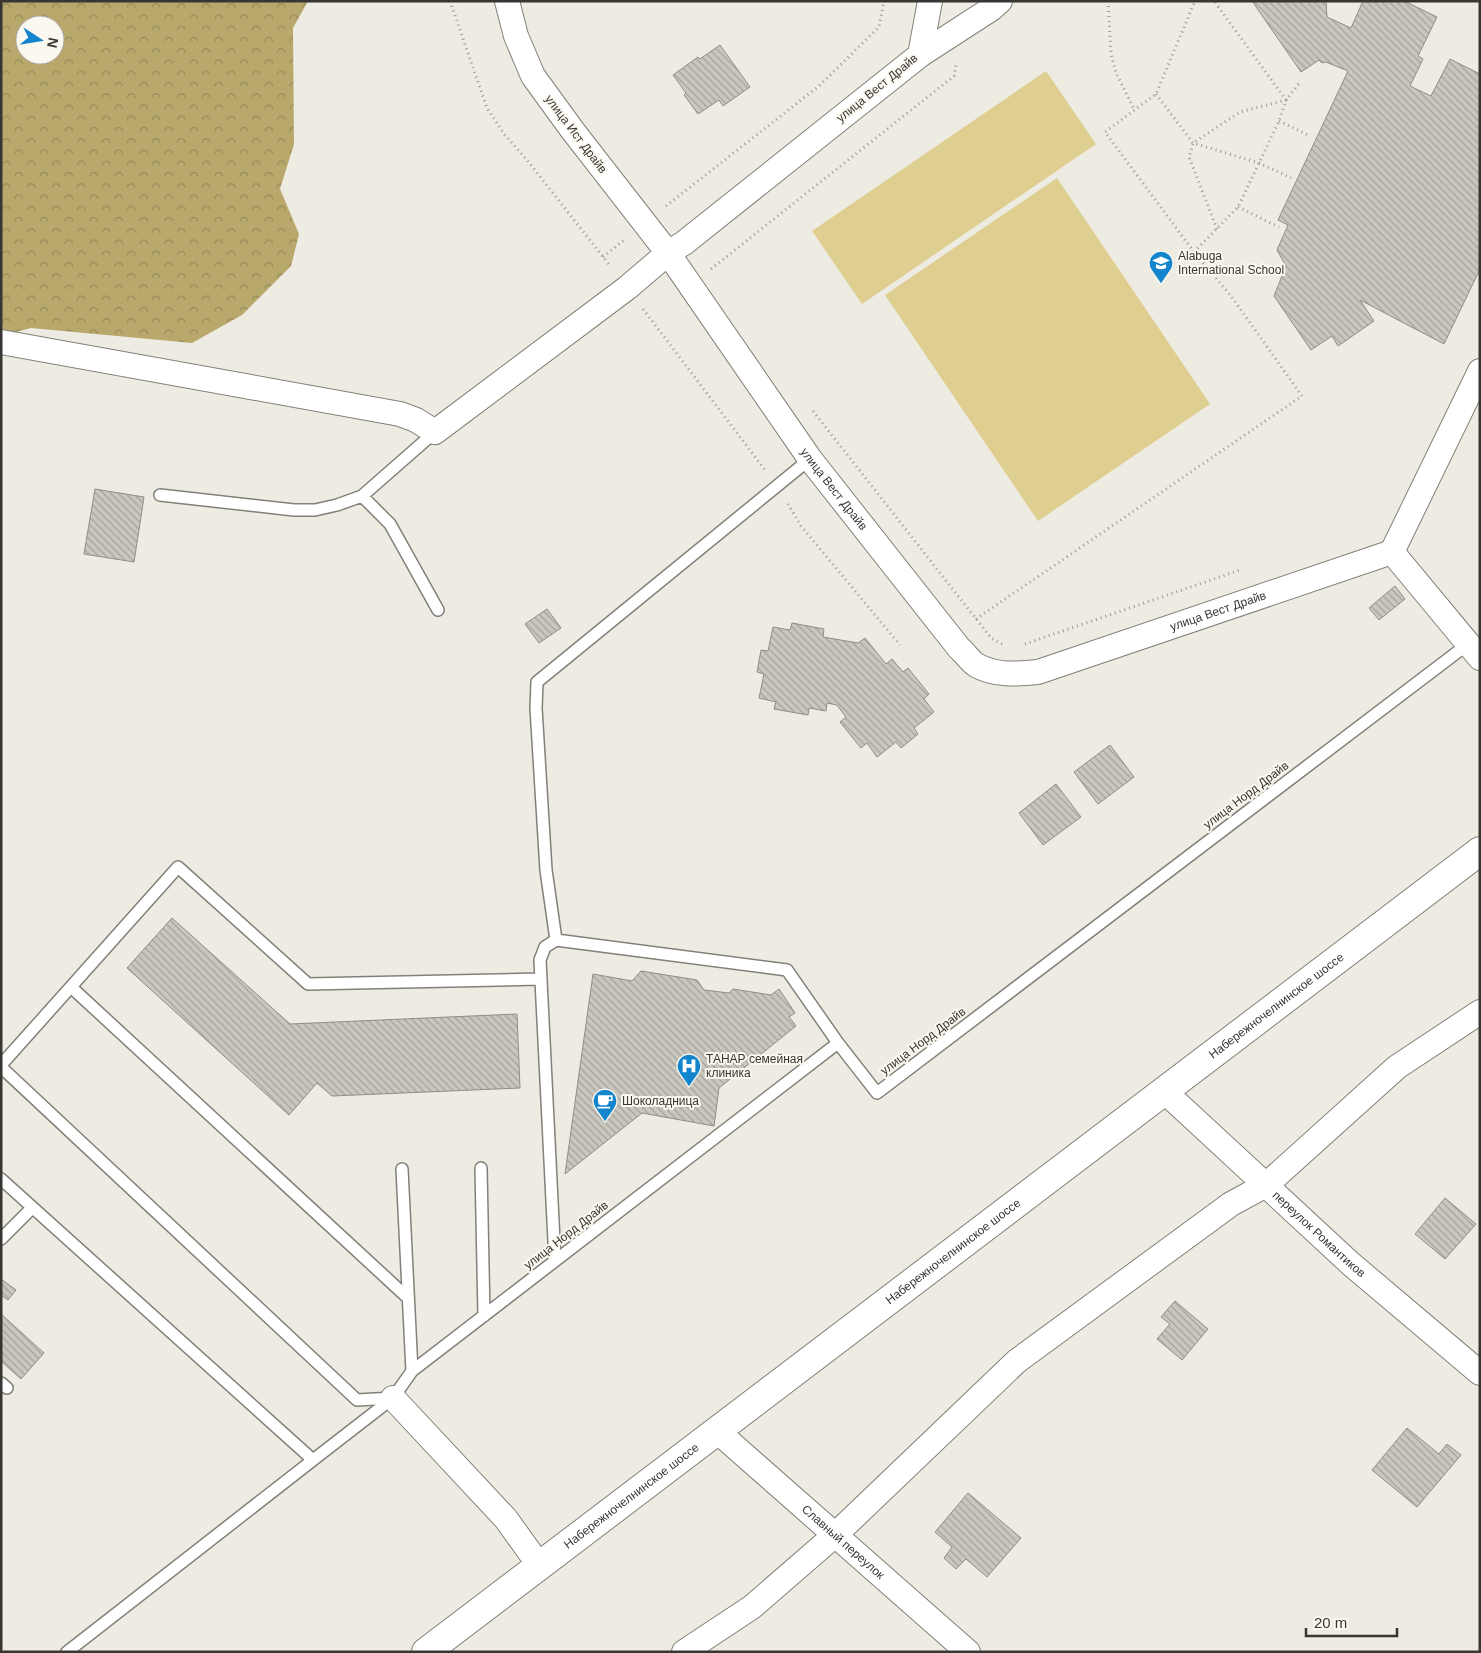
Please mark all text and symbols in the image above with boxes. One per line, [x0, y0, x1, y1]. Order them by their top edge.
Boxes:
north arrow [15, 15, 65, 65]
text: N [44, 36, 62, 49]
street label: улица Вест Драйв [834, 51, 920, 125]
street label: улица Ист Драйв [542, 92, 610, 176]
place label: Alabuga International School [1178, 249, 1284, 277]
school or university icon: Alabuga International School [1148, 250, 1174, 284]
street label: улица Вест Драйв [797, 445, 870, 533]
street label: улица Вест Драйв [1168, 588, 1268, 634]
street label: улица Норд Драйв [1201, 758, 1291, 832]
street label: Набережночелнинское шоссе [1206, 950, 1347, 1062]
street label: улица Норд Драйв [878, 1004, 968, 1078]
place label: ТАНАР семейная клиника [706, 1052, 803, 1080]
hospital icon: ТАНАР семейная клиника [676, 1053, 702, 1087]
cafe icon: Шоколадница [592, 1088, 618, 1122]
place label: Шоколадница [622, 1094, 699, 1108]
street label: переулок Романтиков [1270, 1188, 1368, 1280]
street label: Набережночелнинское шоссе [883, 1196, 1024, 1307]
street label: улица Норд Драйв [521, 1198, 611, 1272]
street label: Набережночелнинское шоссе [561, 1440, 702, 1552]
street label: Славный переулок [799, 1502, 888, 1583]
scale bar [1306, 1606, 1397, 1638]
text: 20 m [1314, 1614, 1347, 1631]

